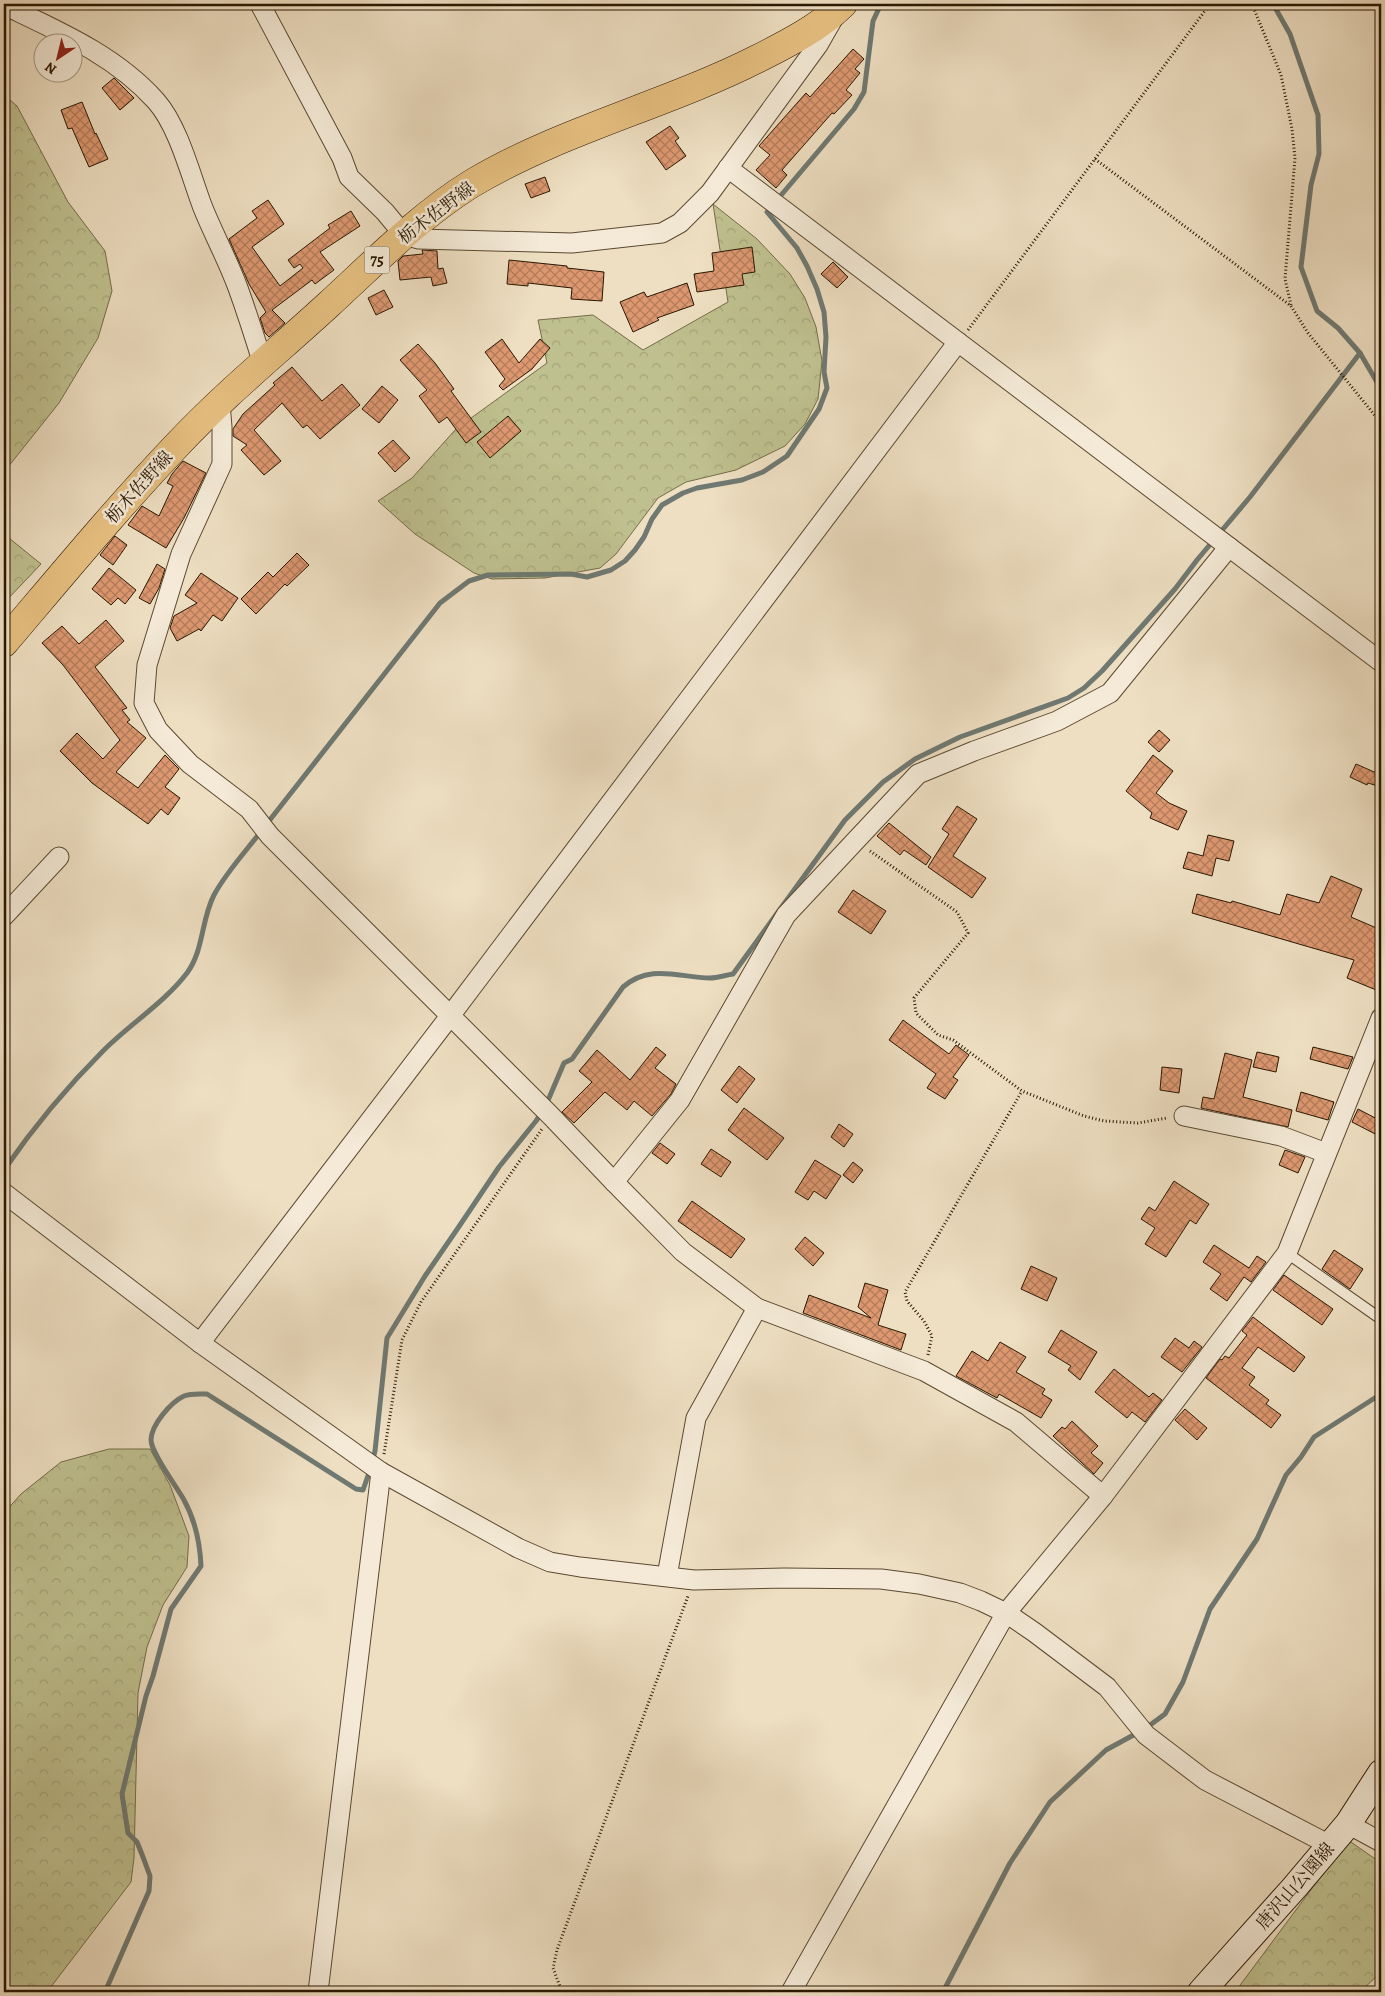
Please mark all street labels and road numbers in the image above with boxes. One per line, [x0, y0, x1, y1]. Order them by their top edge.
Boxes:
street label: 栃木佐野線 [393, 176, 479, 250]
road number: 75 [364, 246, 390, 274]
street label: 栃木佐野線 [100, 446, 178, 528]
street label: 唐沢山公園線 [1251, 1837, 1339, 1935]

